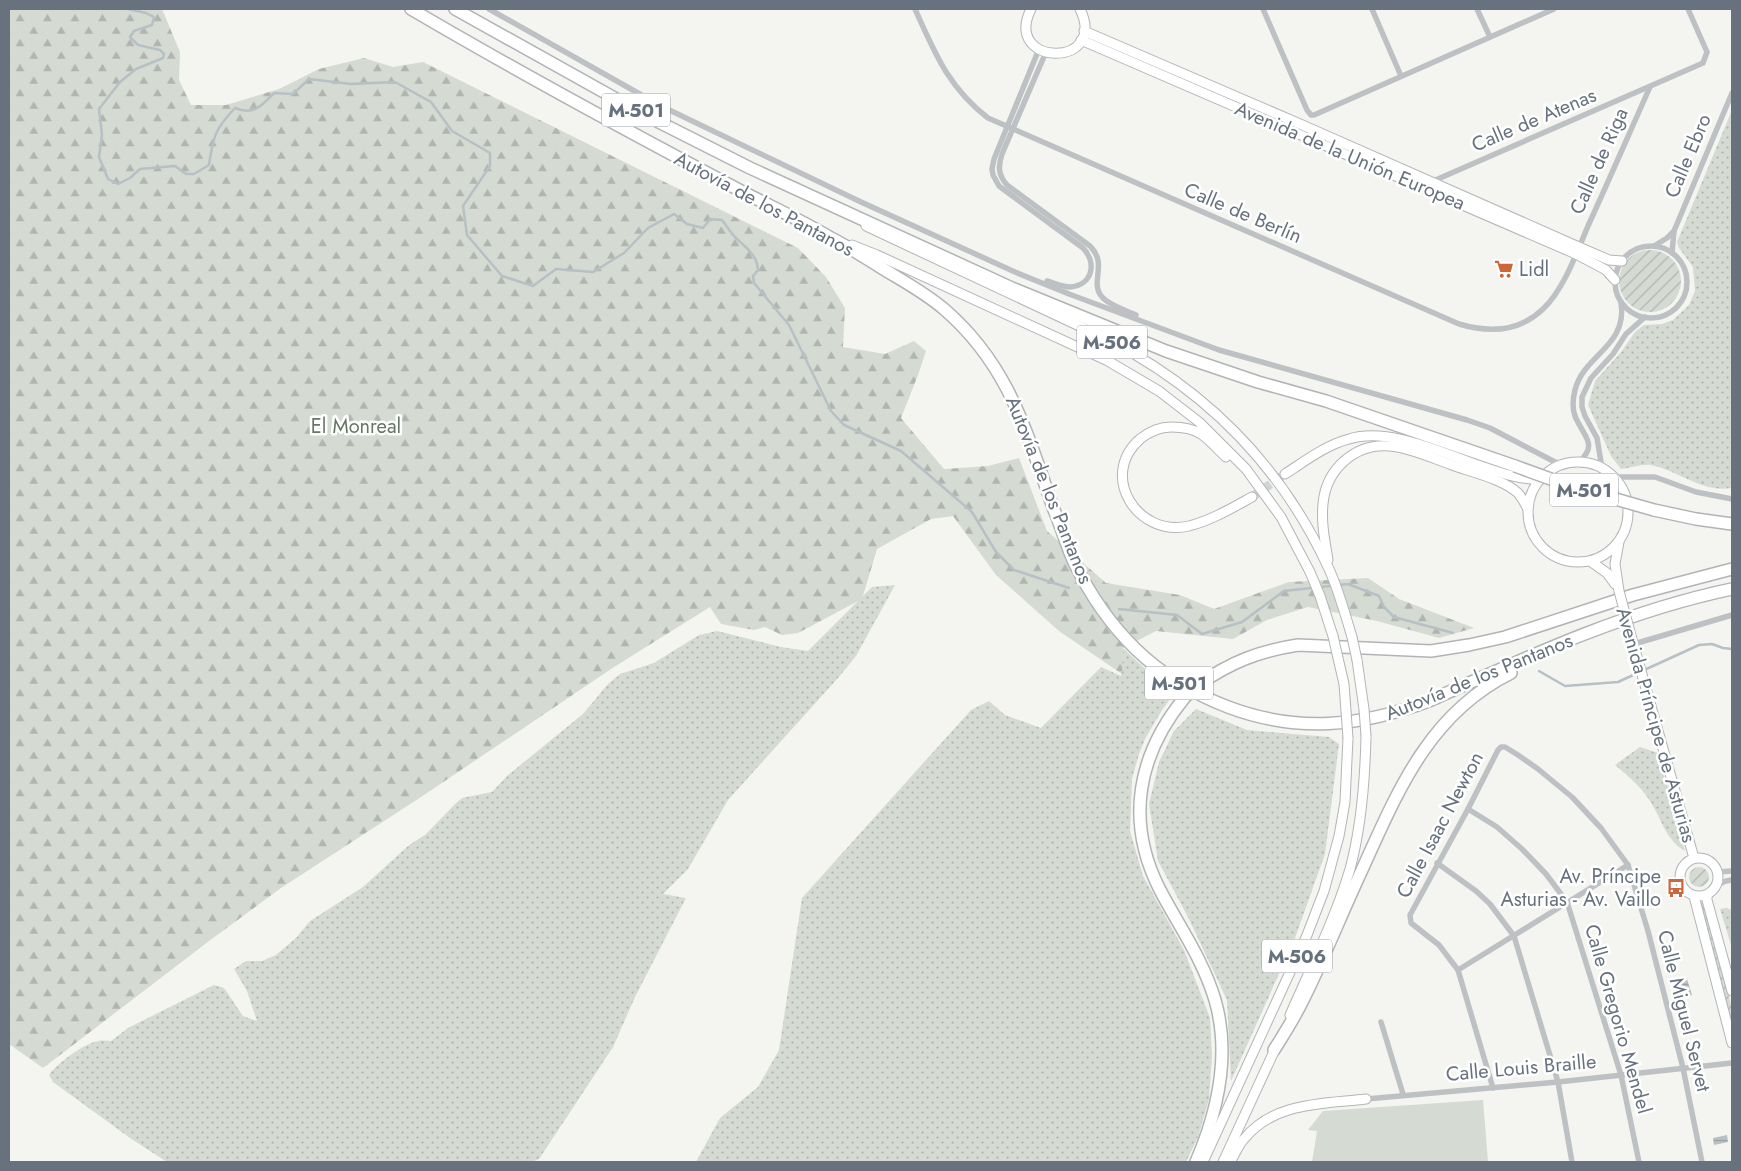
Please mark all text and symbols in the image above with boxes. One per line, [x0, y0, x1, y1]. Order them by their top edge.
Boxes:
street label: Calle de Atenas [1467, 81, 1601, 159]
road number: M-501 [602, 94, 670, 126]
street label: Avenida de la Unión Europea [1230, 94, 1470, 218]
street label: Calle de Riga [1563, 103, 1635, 219]
street label: Calle Ebro [1657, 109, 1719, 202]
street label: Autovía de los Pantanos [669, 144, 859, 264]
street label: Calle de Berlín [1180, 175, 1306, 251]
place label: Lidl [1519, 255, 1549, 284]
supermarket icon: Lidl [1493, 258, 1515, 280]
road number: M-506 [1077, 326, 1147, 358]
street label: Autovía de los Pantanos [998, 392, 1100, 588]
park label: El Monreal [311, 412, 401, 441]
road number: M-501 [1550, 474, 1618, 506]
street label: Avenida Príncipe de Asturias [1609, 604, 1703, 846]
street label: Autovía de los Pantanos [1381, 626, 1577, 728]
road number: M-501 [1145, 666, 1213, 700]
street label: Calle Isaac Newton [1389, 747, 1491, 903]
place label: Av. Príncipe Asturias - Av. Vaillo [1501, 862, 1661, 914]
bus stop icon: Av. Príncipe Asturias - Av. Vaillo [1665, 877, 1687, 899]
street label: Calle Gregorio Mendel [1577, 921, 1659, 1117]
street label: Calle Miguel Servet [1650, 927, 1718, 1095]
road number: M-506 [1262, 939, 1332, 972]
street label: Calle Louis Braille [1445, 1047, 1597, 1089]

